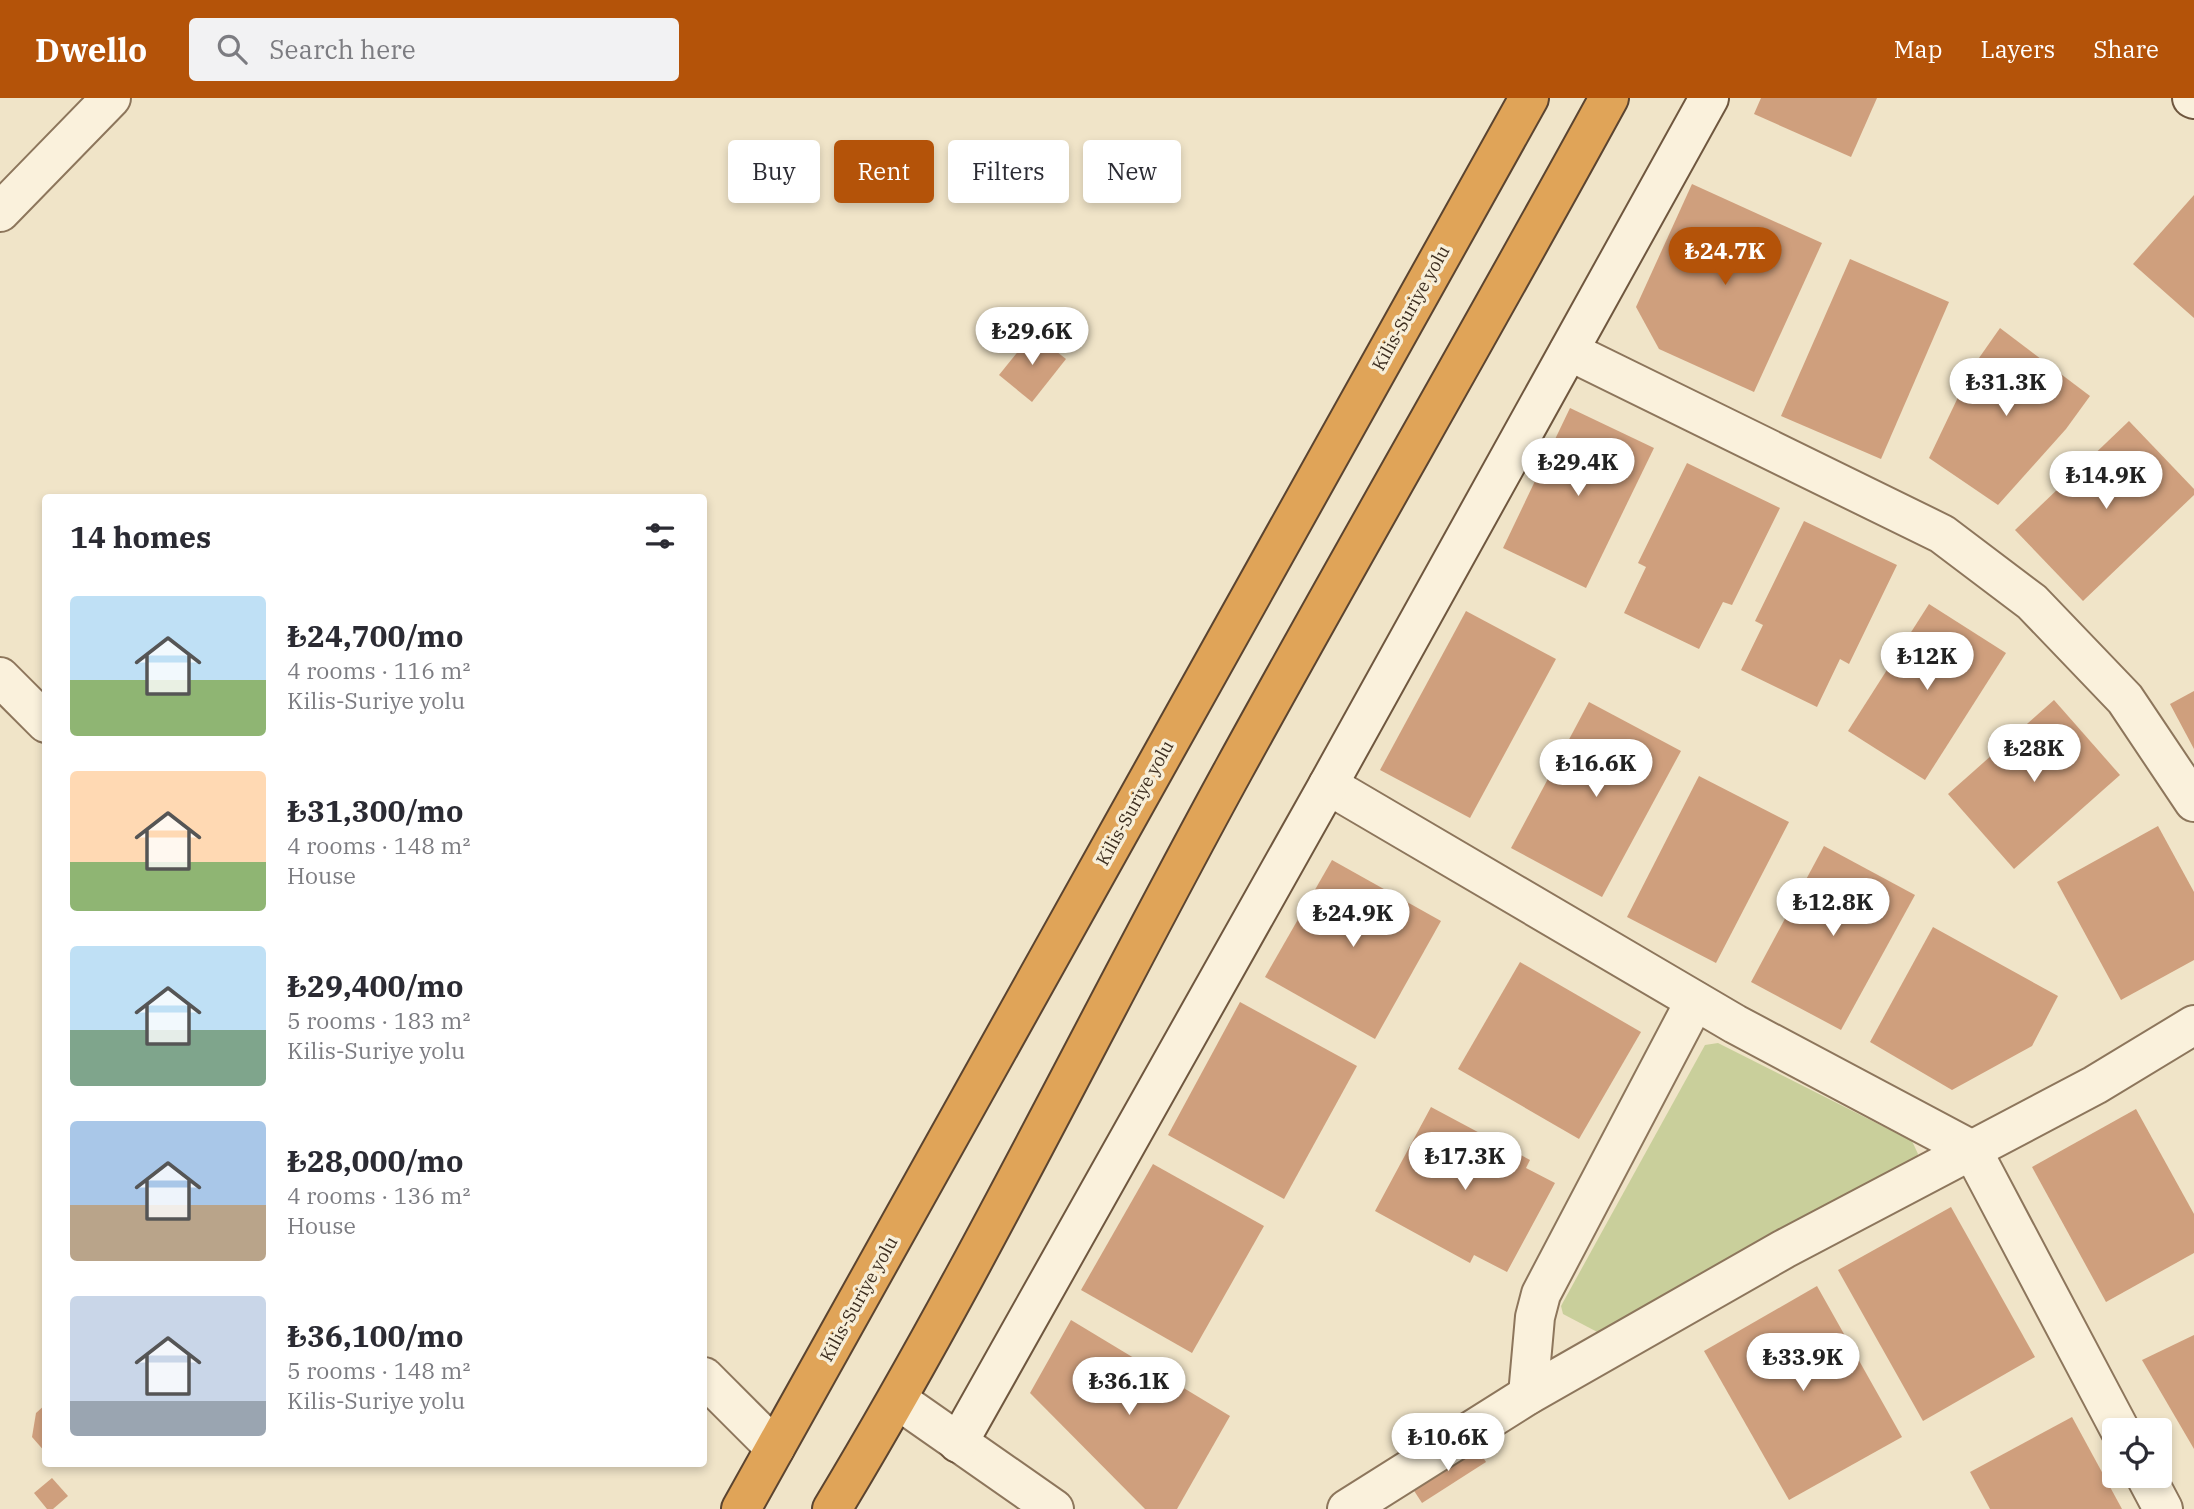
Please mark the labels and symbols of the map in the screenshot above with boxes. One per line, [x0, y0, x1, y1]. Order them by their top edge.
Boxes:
pin: ₺24.7K [1668, 228, 1782, 287]
street label: Kilis-Suriye yolu [1367, 241, 1454, 374]
pin: ₺29.6K [975, 308, 1089, 367]
pin: ₺31.3K [1949, 358, 2063, 418]
pin: ₺29.4K [1521, 438, 1635, 498]
pin: ₺14.9K [2049, 452, 2163, 511]
pin: ₺12K [1886, 632, 1968, 692]
pin: ₺28K [1993, 724, 2075, 784]
street label: Kilis-Suriye yolu [1091, 736, 1178, 869]
pin: ₺16.6K [1539, 740, 1653, 799]
pin: ₺12.8K [1776, 878, 1890, 938]
pin: ₺24.9K [1296, 890, 1410, 949]
pin: ₺17.3K [1408, 1132, 1522, 1192]
street label: Kilis-Suriye yolu [815, 1232, 902, 1365]
pin: ₺33.9K [1746, 1334, 1860, 1393]
pin: ₺36.1K [1072, 1358, 1186, 1417]
pin: ₺10.6K [1391, 1414, 1505, 1473]

